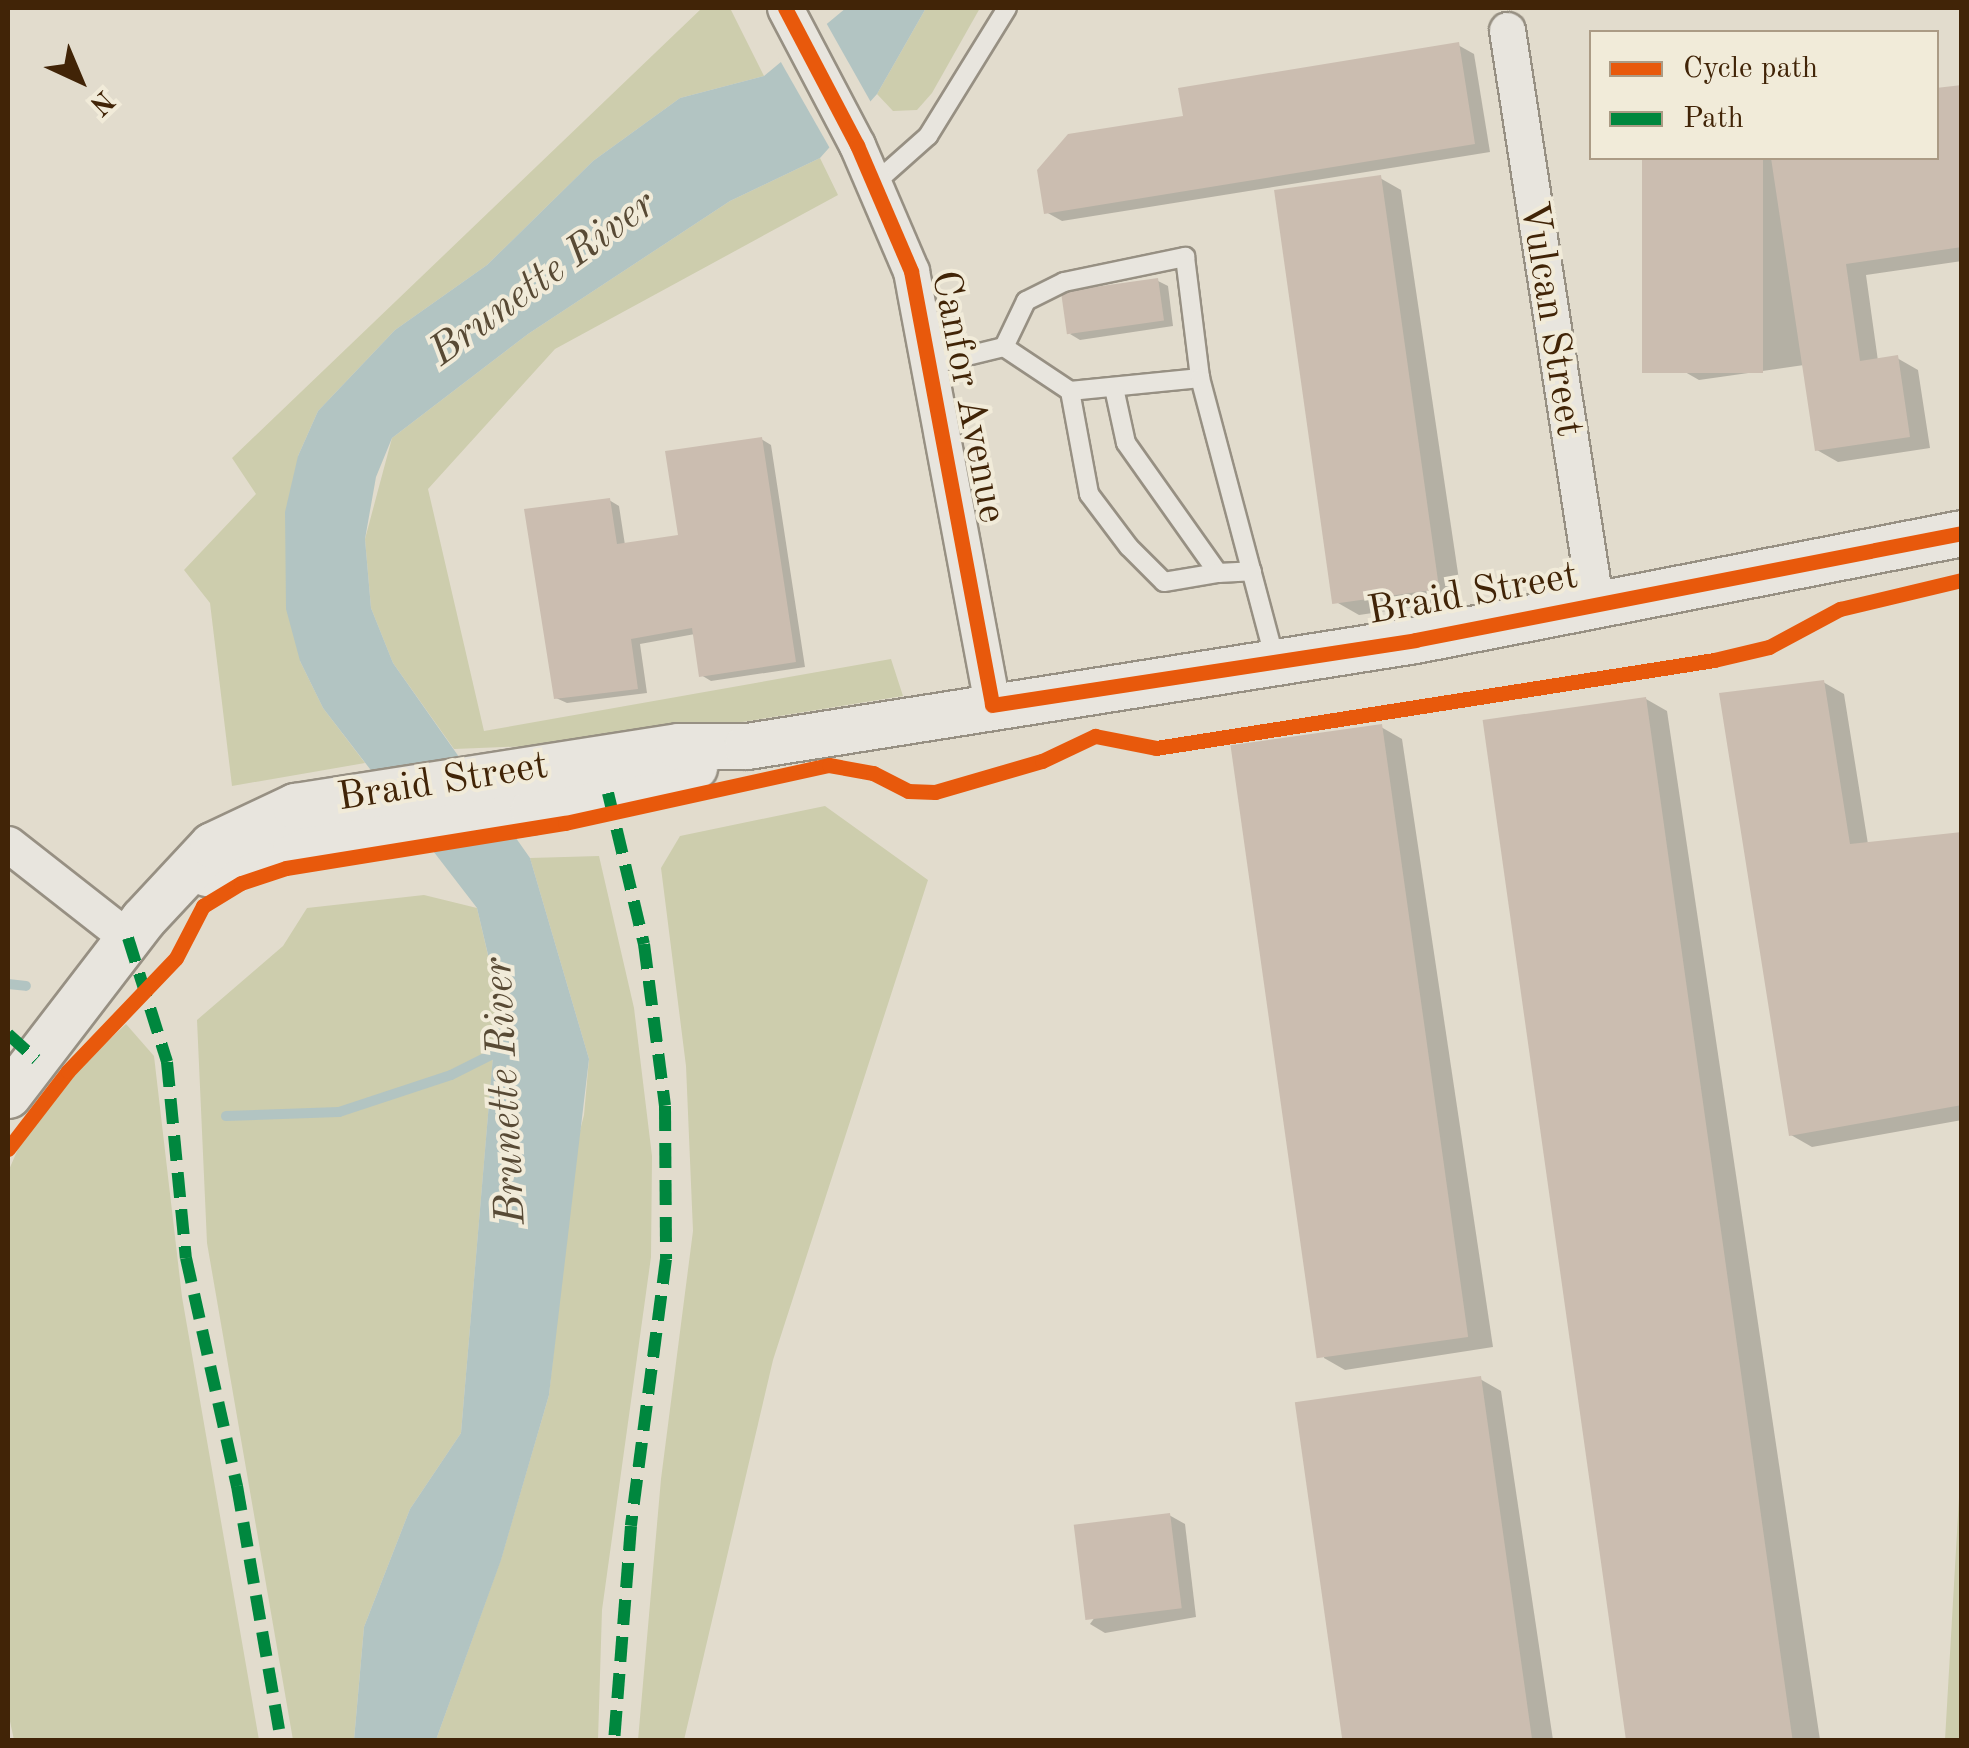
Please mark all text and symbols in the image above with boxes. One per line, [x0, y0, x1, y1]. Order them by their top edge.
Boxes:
north arrow [30, 30, 130, 130]
legend [1589, 30, 1939, 160]
text: Cycle path [1683, 54, 1818, 84]
text: N [83, 84, 118, 119]
text: Path [1683, 104, 1744, 134]
water label: Brunette River [420, 180, 666, 378]
street label: Vulcan Street [1508, 198, 1592, 440]
street label: Canfor Avenue [919, 267, 1015, 527]
street label: Braid Street [1364, 553, 1582, 637]
street label: Braid Street [334, 743, 552, 823]
water label: Brunette River [474, 956, 538, 1226]

